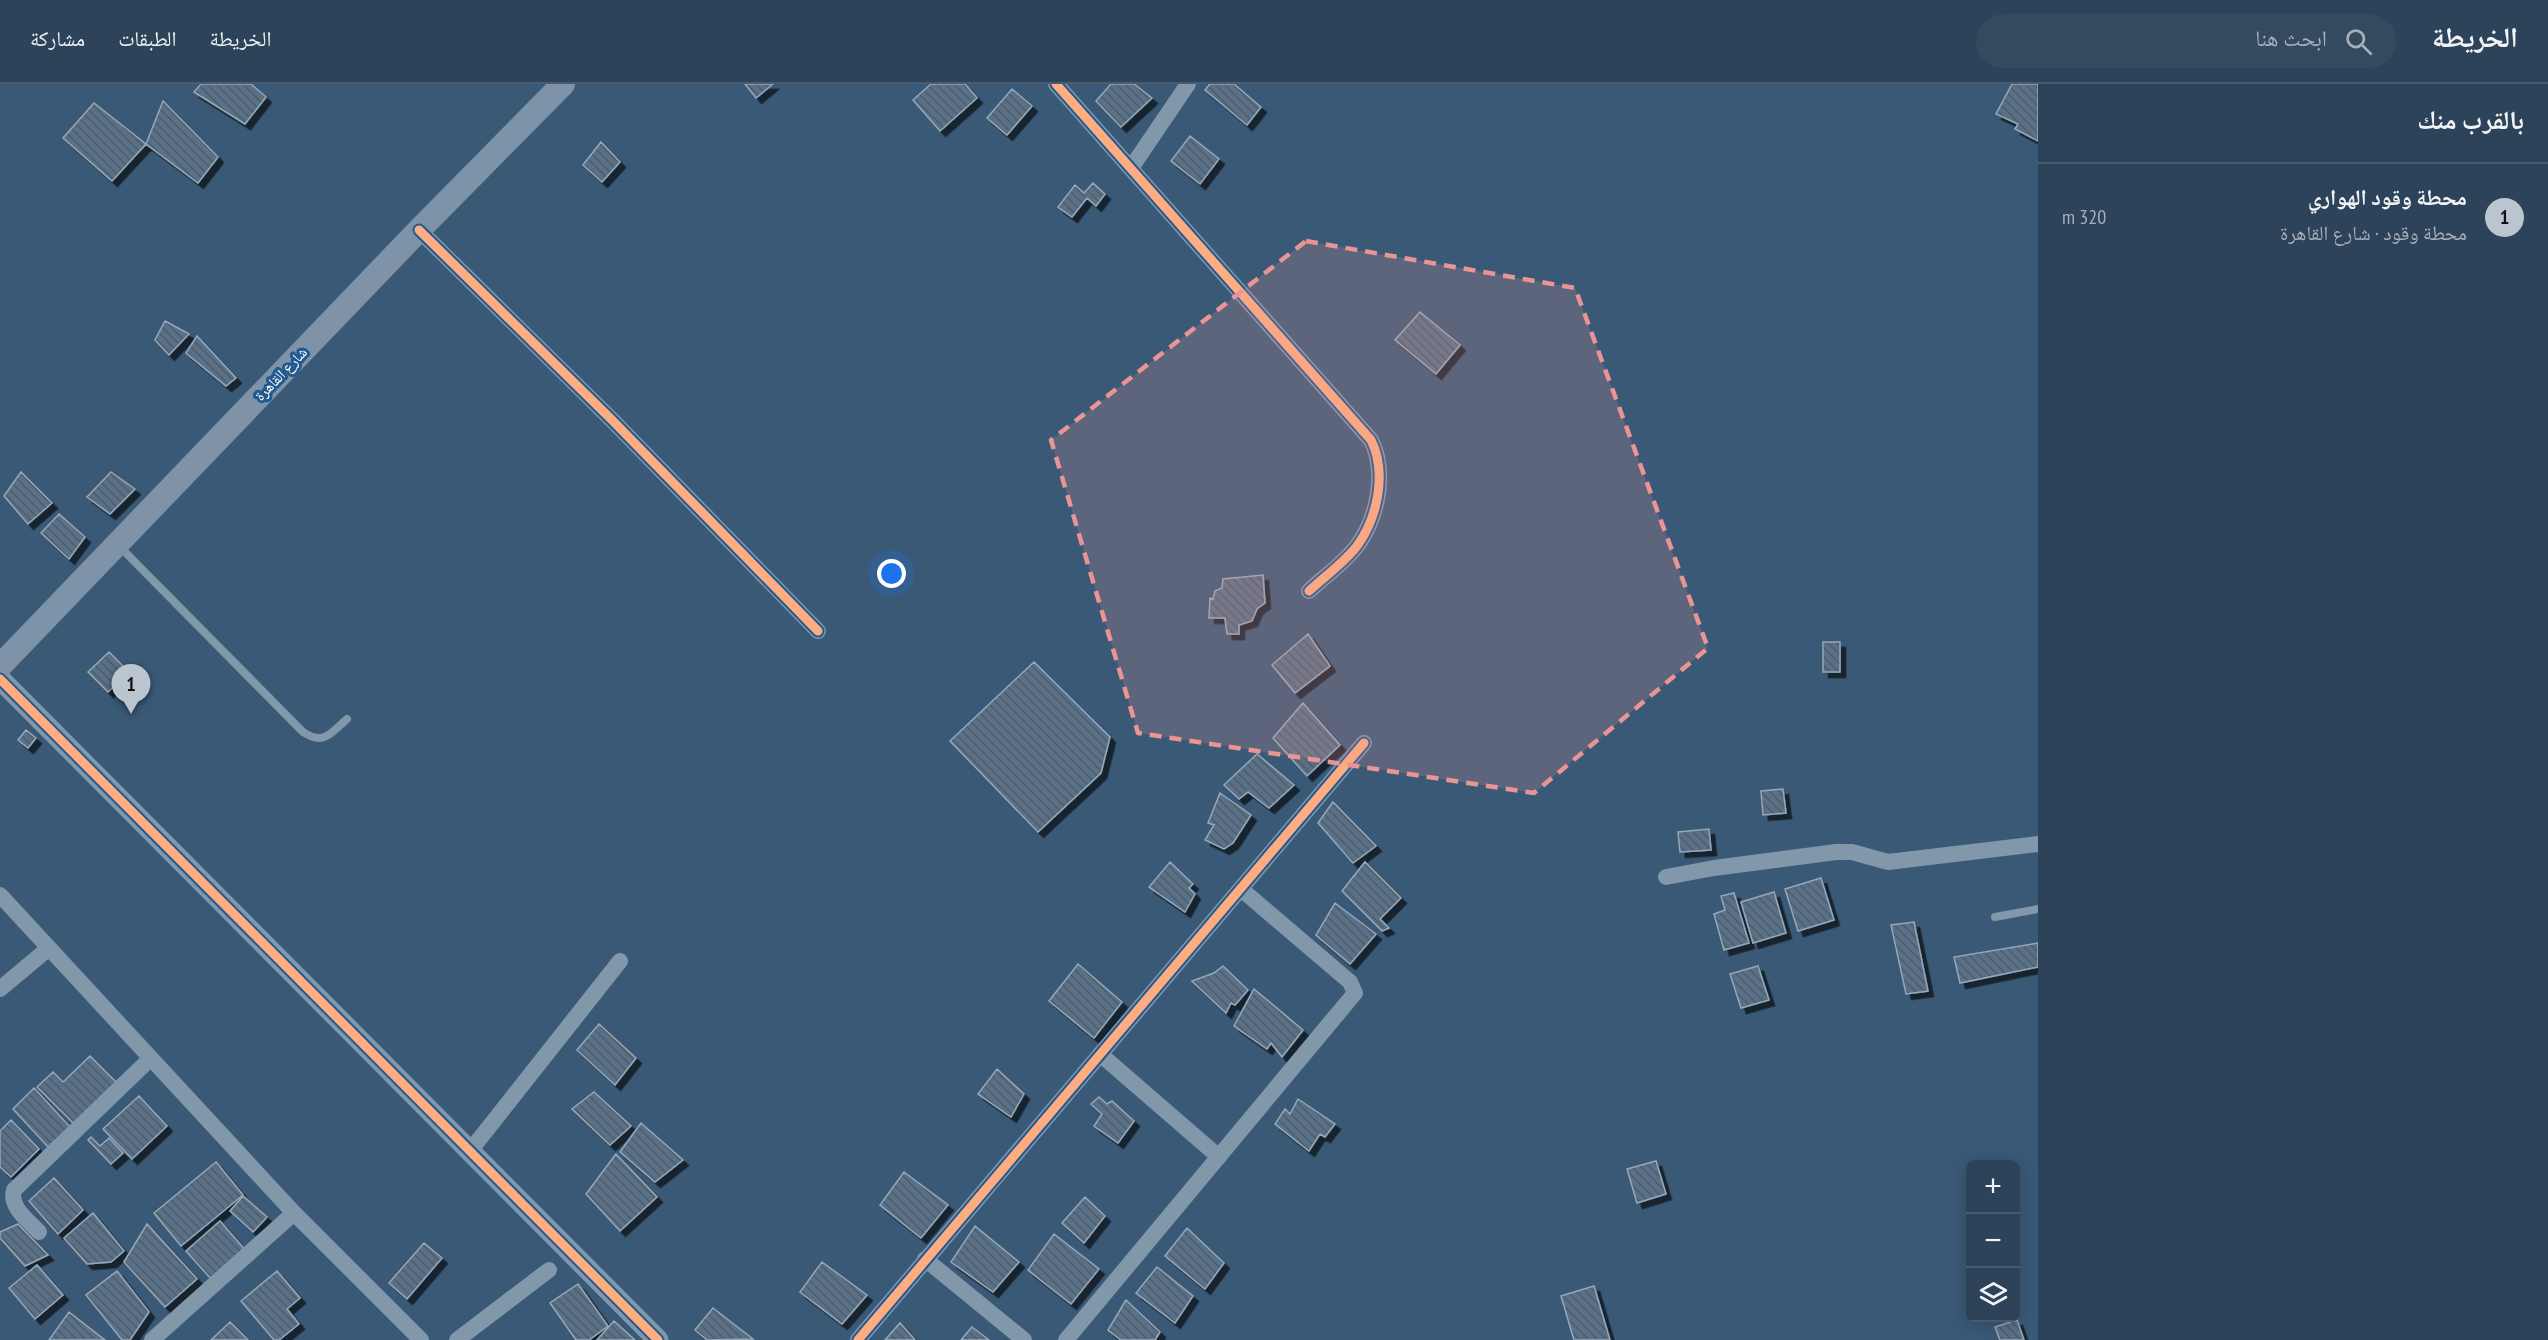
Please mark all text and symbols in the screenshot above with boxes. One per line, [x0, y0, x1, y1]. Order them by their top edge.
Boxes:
search box [1976, 14, 2396, 68]
text: الخريطة [2432, 18, 2518, 55]
text: ابحث هنا [2255, 24, 2327, 52]
text: مشاركة [30, 25, 85, 52]
text: الطبقات [118, 25, 177, 52]
text: الخريطة [210, 25, 271, 52]
icon: search [2342, 25, 2375, 58]
text: بالقرب منك [2417, 103, 2524, 136]
text: محطة وقود الهواري [2308, 183, 2467, 211]
text: 320 m [2062, 204, 2106, 230]
text: 1 [2500, 204, 2509, 230]
text: محطة وقود · شارع القاهرة [2280, 220, 2467, 246]
street label: شارع القاهرة [250, 343, 312, 405]
your location [877, 559, 906, 588]
pin: 1 [112, 664, 150, 714]
map controls [1966, 1160, 2020, 1322]
button: + [1966, 1160, 2020, 1214]
button: − [1966, 1214, 2020, 1268]
button: layers [1966, 1268, 2020, 1322]

